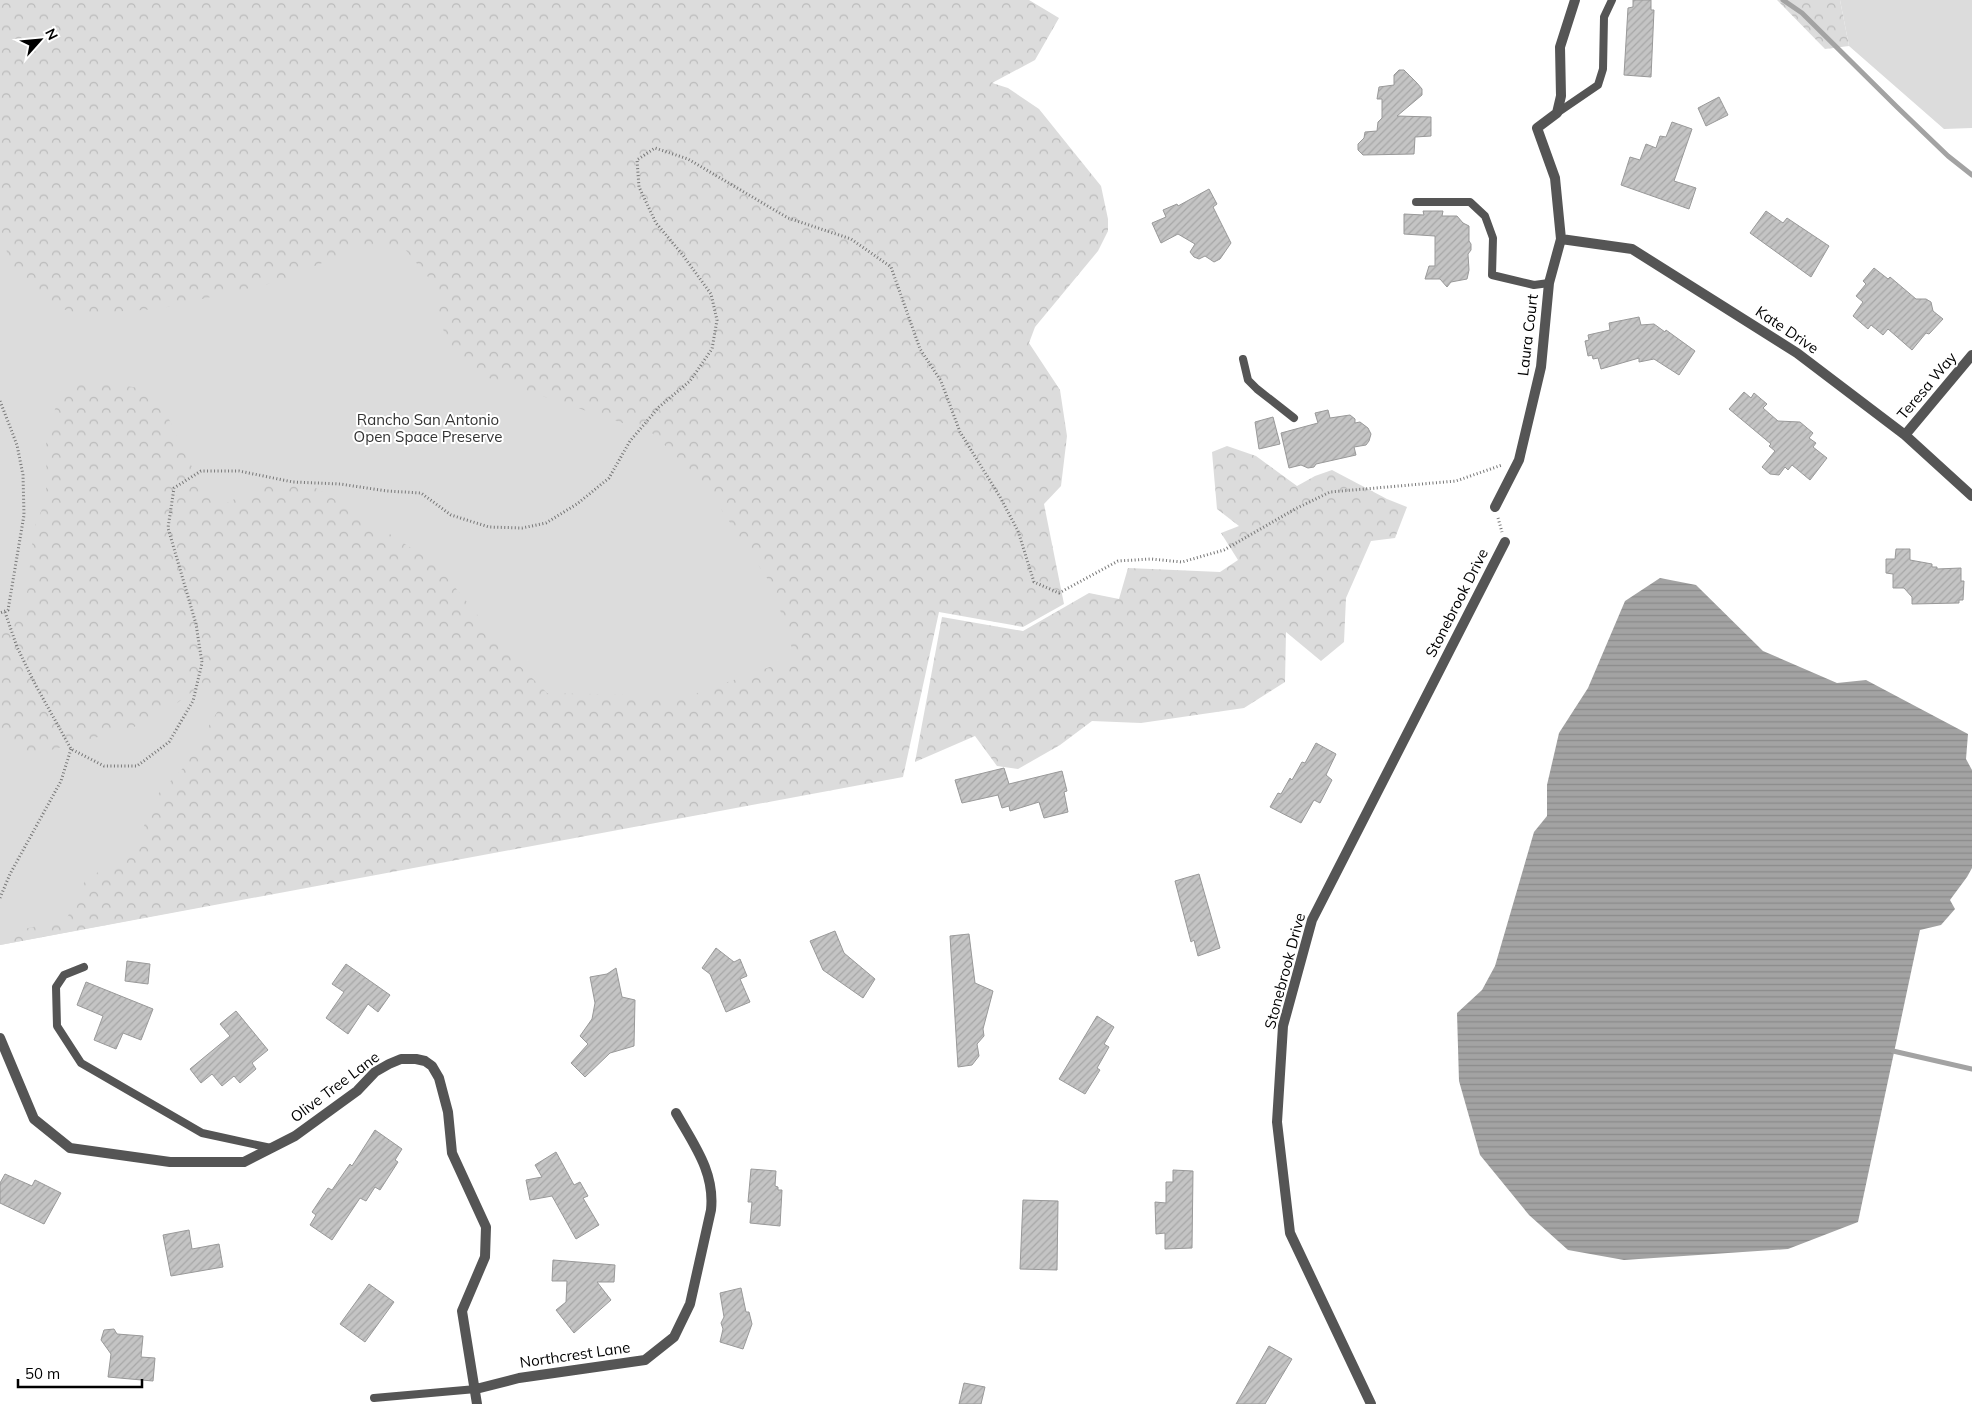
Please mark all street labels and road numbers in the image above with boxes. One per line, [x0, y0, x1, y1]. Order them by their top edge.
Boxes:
street label: Laura Court [1513, 293, 1542, 377]
street label: Kate Drive [1752, 302, 1822, 358]
street label: Teresa Way [1893, 348, 1960, 423]
street label: Stonebrook Drive [1421, 545, 1492, 660]
street label: Stonebrook Drive [1260, 911, 1309, 1031]
street label: Olive Tree Lane [287, 1047, 383, 1126]
street label: Northcrest Lane [519, 1337, 631, 1372]

